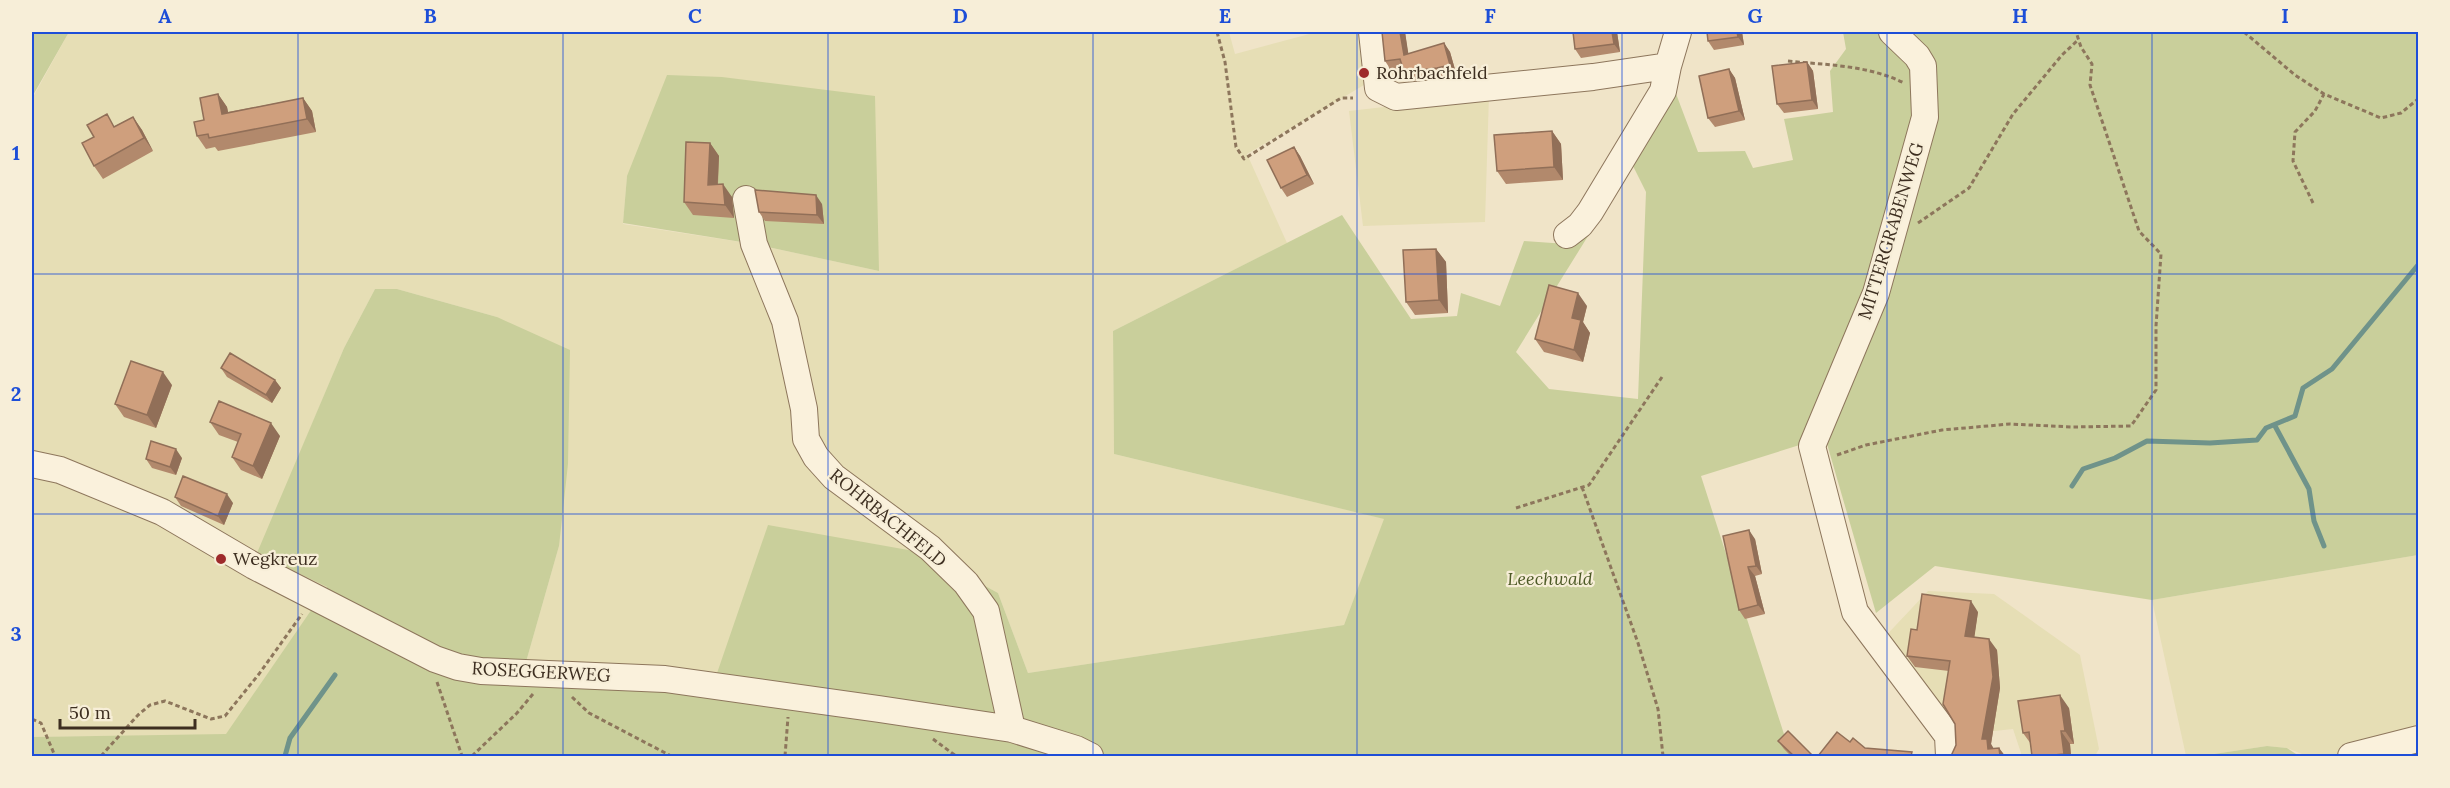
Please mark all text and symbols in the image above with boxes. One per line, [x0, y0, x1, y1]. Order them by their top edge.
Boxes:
text: A [158, 3, 172, 28]
text: B [423, 3, 437, 28]
text: C [688, 3, 702, 28]
text: D [952, 3, 968, 28]
text: E [1219, 3, 1231, 28]
text: F [1484, 3, 1496, 28]
text: G [1747, 3, 1763, 28]
text: H [2012, 3, 2028, 28]
text: I [2281, 3, 2289, 28]
place label: Rohrbachfeld [1376, 61, 1488, 84]
marker: Rohrbachfeld [1357, 66, 1371, 80]
street label: MITTERGRABENWEG [1853, 139, 1929, 322]
text: 1 [12, 140, 20, 165]
text: 2 [11, 381, 21, 406]
street label: ROHRBACHFELD [825, 463, 952, 572]
place label: Wegkreuz [233, 547, 317, 570]
marker: Wegkreuz [214, 552, 228, 566]
park label: Leechwald [1507, 567, 1593, 590]
text: 3 [10, 621, 22, 646]
street label: ROSEGGERWEG [471, 656, 611, 687]
scale bar [60, 692, 195, 730]
text: 50 m [69, 701, 111, 724]

